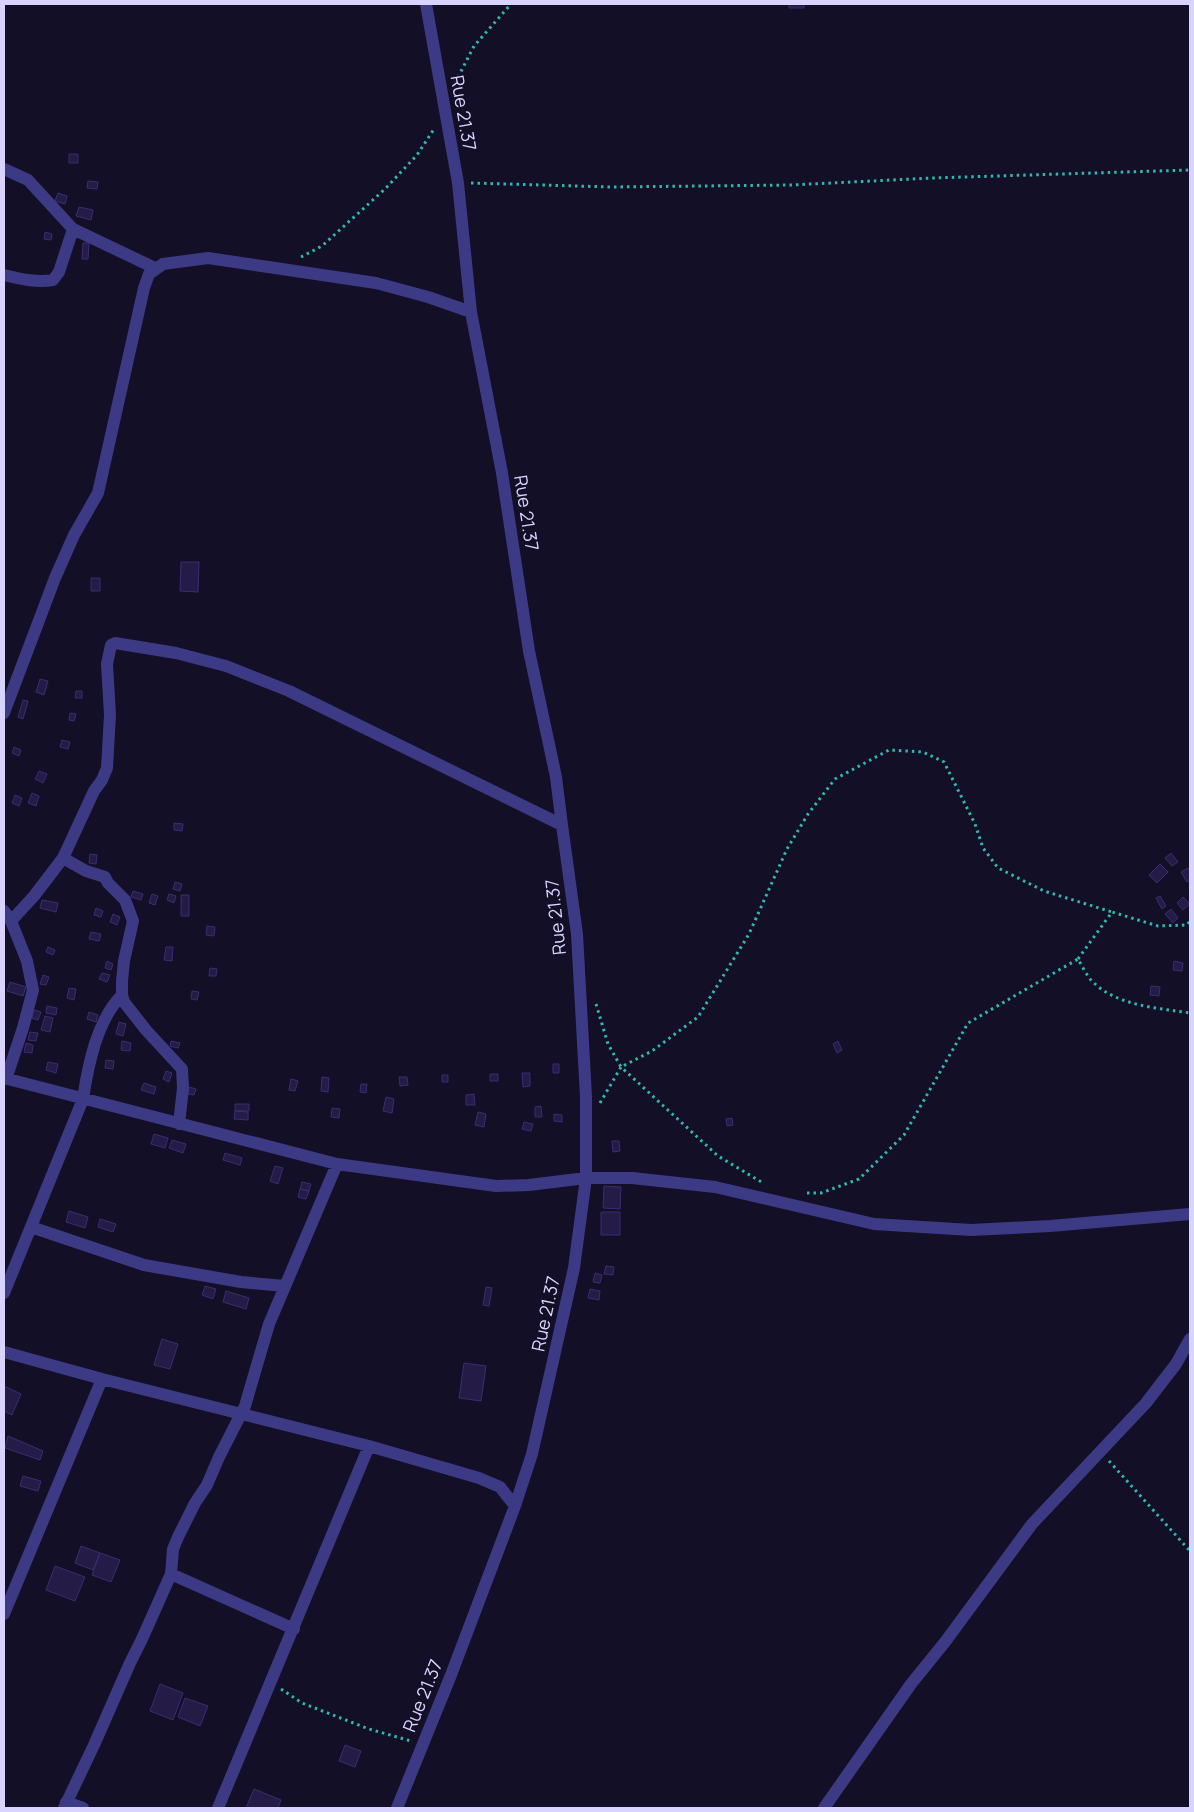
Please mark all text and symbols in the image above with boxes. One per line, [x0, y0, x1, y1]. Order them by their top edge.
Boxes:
street label: Rue 21.37 [446, 73, 482, 152]
street label: Rue 21.37 [509, 473, 545, 552]
street label: Rue 21.37 [539, 878, 571, 956]
street label: Rue 21.37 [525, 1274, 565, 1354]
street label: Rue 21.37 [397, 1656, 447, 1735]

